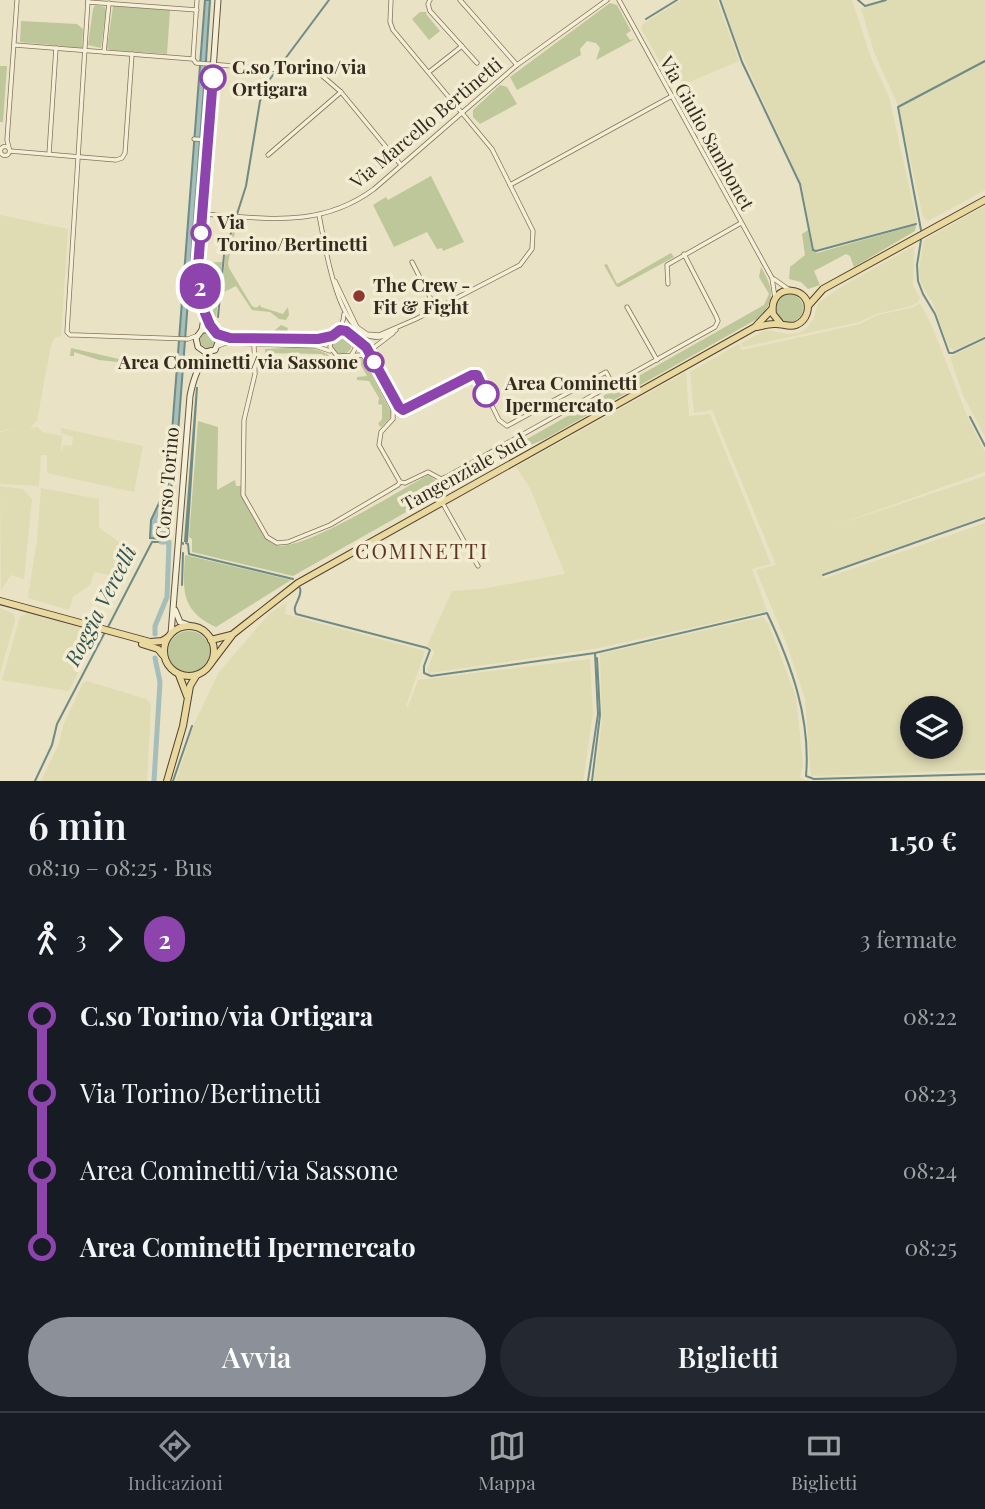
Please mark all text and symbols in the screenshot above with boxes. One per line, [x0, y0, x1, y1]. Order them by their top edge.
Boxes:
street label: Via Giulio Sambonet [654, 50, 761, 214]
street label: Via Marcello Bertinetti [343, 51, 507, 194]
place label: C.so Torino/via Ortigara [232, 53, 367, 101]
marker: C.so Torino/via Ortigara [200, 65, 226, 91]
place label: Via Torino/Bertinetti [216, 208, 368, 256]
marker: Via Torino/Bertinetti [191, 223, 211, 243]
line badge: 2 [177, 263, 223, 309]
text: 2 [194, 270, 206, 302]
place label: The Crew - Fit & Fight [373, 271, 471, 319]
marker: The Crew - Fit & Fight [351, 288, 367, 304]
place label: Area Cominetti/via Sassone [117, 348, 358, 374]
marker: Area Cominetti/via Sassone [364, 352, 384, 372]
place label: Area Cominetti Ipermercato [504, 369, 637, 417]
marker: Area Cominetti Ipermercato [473, 381, 499, 407]
street label: Corso Torino [148, 426, 184, 540]
street label: Tangenziale Sud [396, 426, 531, 516]
district label: COMINETTI [355, 536, 489, 564]
water label: Roggia Vercelli [56, 540, 142, 671]
map controls [900, 696, 963, 759]
button: layers [900, 696, 963, 759]
text: 6 min [28, 799, 127, 850]
text: 1.50 € [889, 823, 957, 858]
text: 08:19 – 08:25 · Bus [28, 851, 212, 882]
icon: walk [28, 920, 66, 958]
icon: forward [96, 920, 134, 958]
text: 3 [76, 923, 86, 954]
text: 2 [158, 923, 171, 955]
text: 3 fermate [860, 923, 957, 954]
text: C.so Torino/via Ortigara [80, 998, 373, 1033]
text: 08:22 [903, 1000, 957, 1031]
text: Via Torino/Bertinetti [80, 1075, 321, 1110]
text: 08:23 [904, 1077, 957, 1108]
text: Area Cominetti/via Sassone [80, 1152, 398, 1187]
text: 08:24 [903, 1154, 957, 1185]
text: Area Cominetti Ipermercato [80, 1229, 416, 1264]
text: 08:25 [905, 1231, 957, 1262]
button: Avvia [28, 1317, 486, 1397]
button: Biglietti [500, 1317, 957, 1397]
tab: Indicazioni [128, 1427, 223, 1495]
tab: Mappa [478, 1427, 536, 1495]
tab: Biglietti [791, 1427, 857, 1495]

